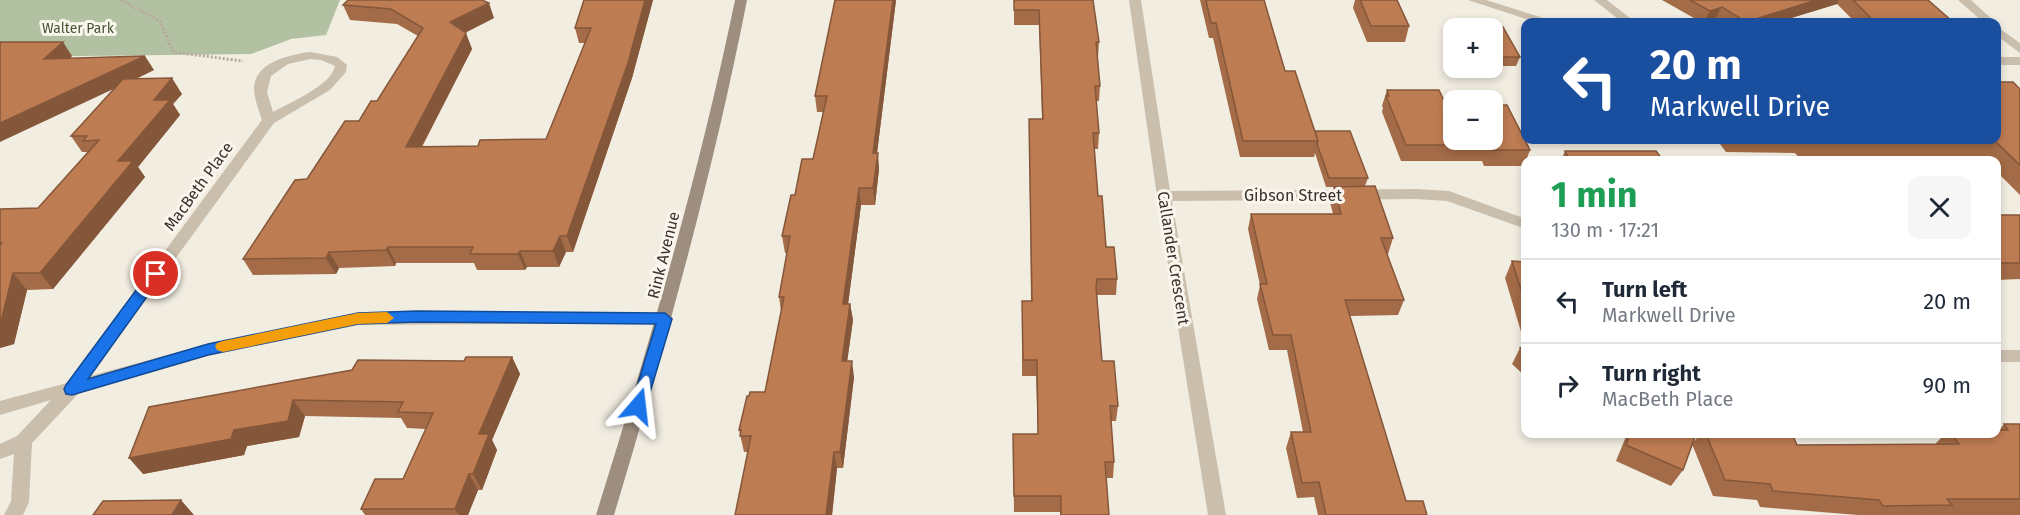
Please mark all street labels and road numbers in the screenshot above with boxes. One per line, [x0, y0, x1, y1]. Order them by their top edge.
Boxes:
street label: MacBeth Place [160, 138, 237, 234]
street label: Gibson Street [1244, 186, 1342, 205]
street label: Callander Crescent [1154, 190, 1194, 327]
street label: Rink Avenue [643, 210, 683, 301]

